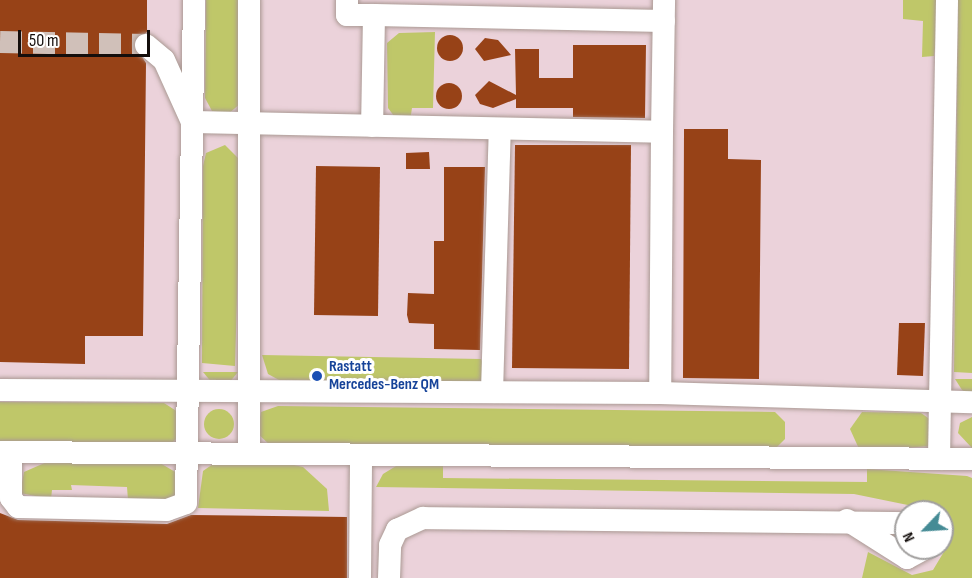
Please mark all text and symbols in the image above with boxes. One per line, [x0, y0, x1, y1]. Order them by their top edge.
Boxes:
scale bar [21, 18, 153, 56]
text: 50 m [29, 30, 59, 51]
place label: Rastatt Mercedes-Benz QM [329, 357, 439, 395]
marker: Rastatt Mercedes-Benz QM [310, 369, 324, 383]
north arrow [894, 500, 954, 560]
text: N [899, 529, 919, 545]

